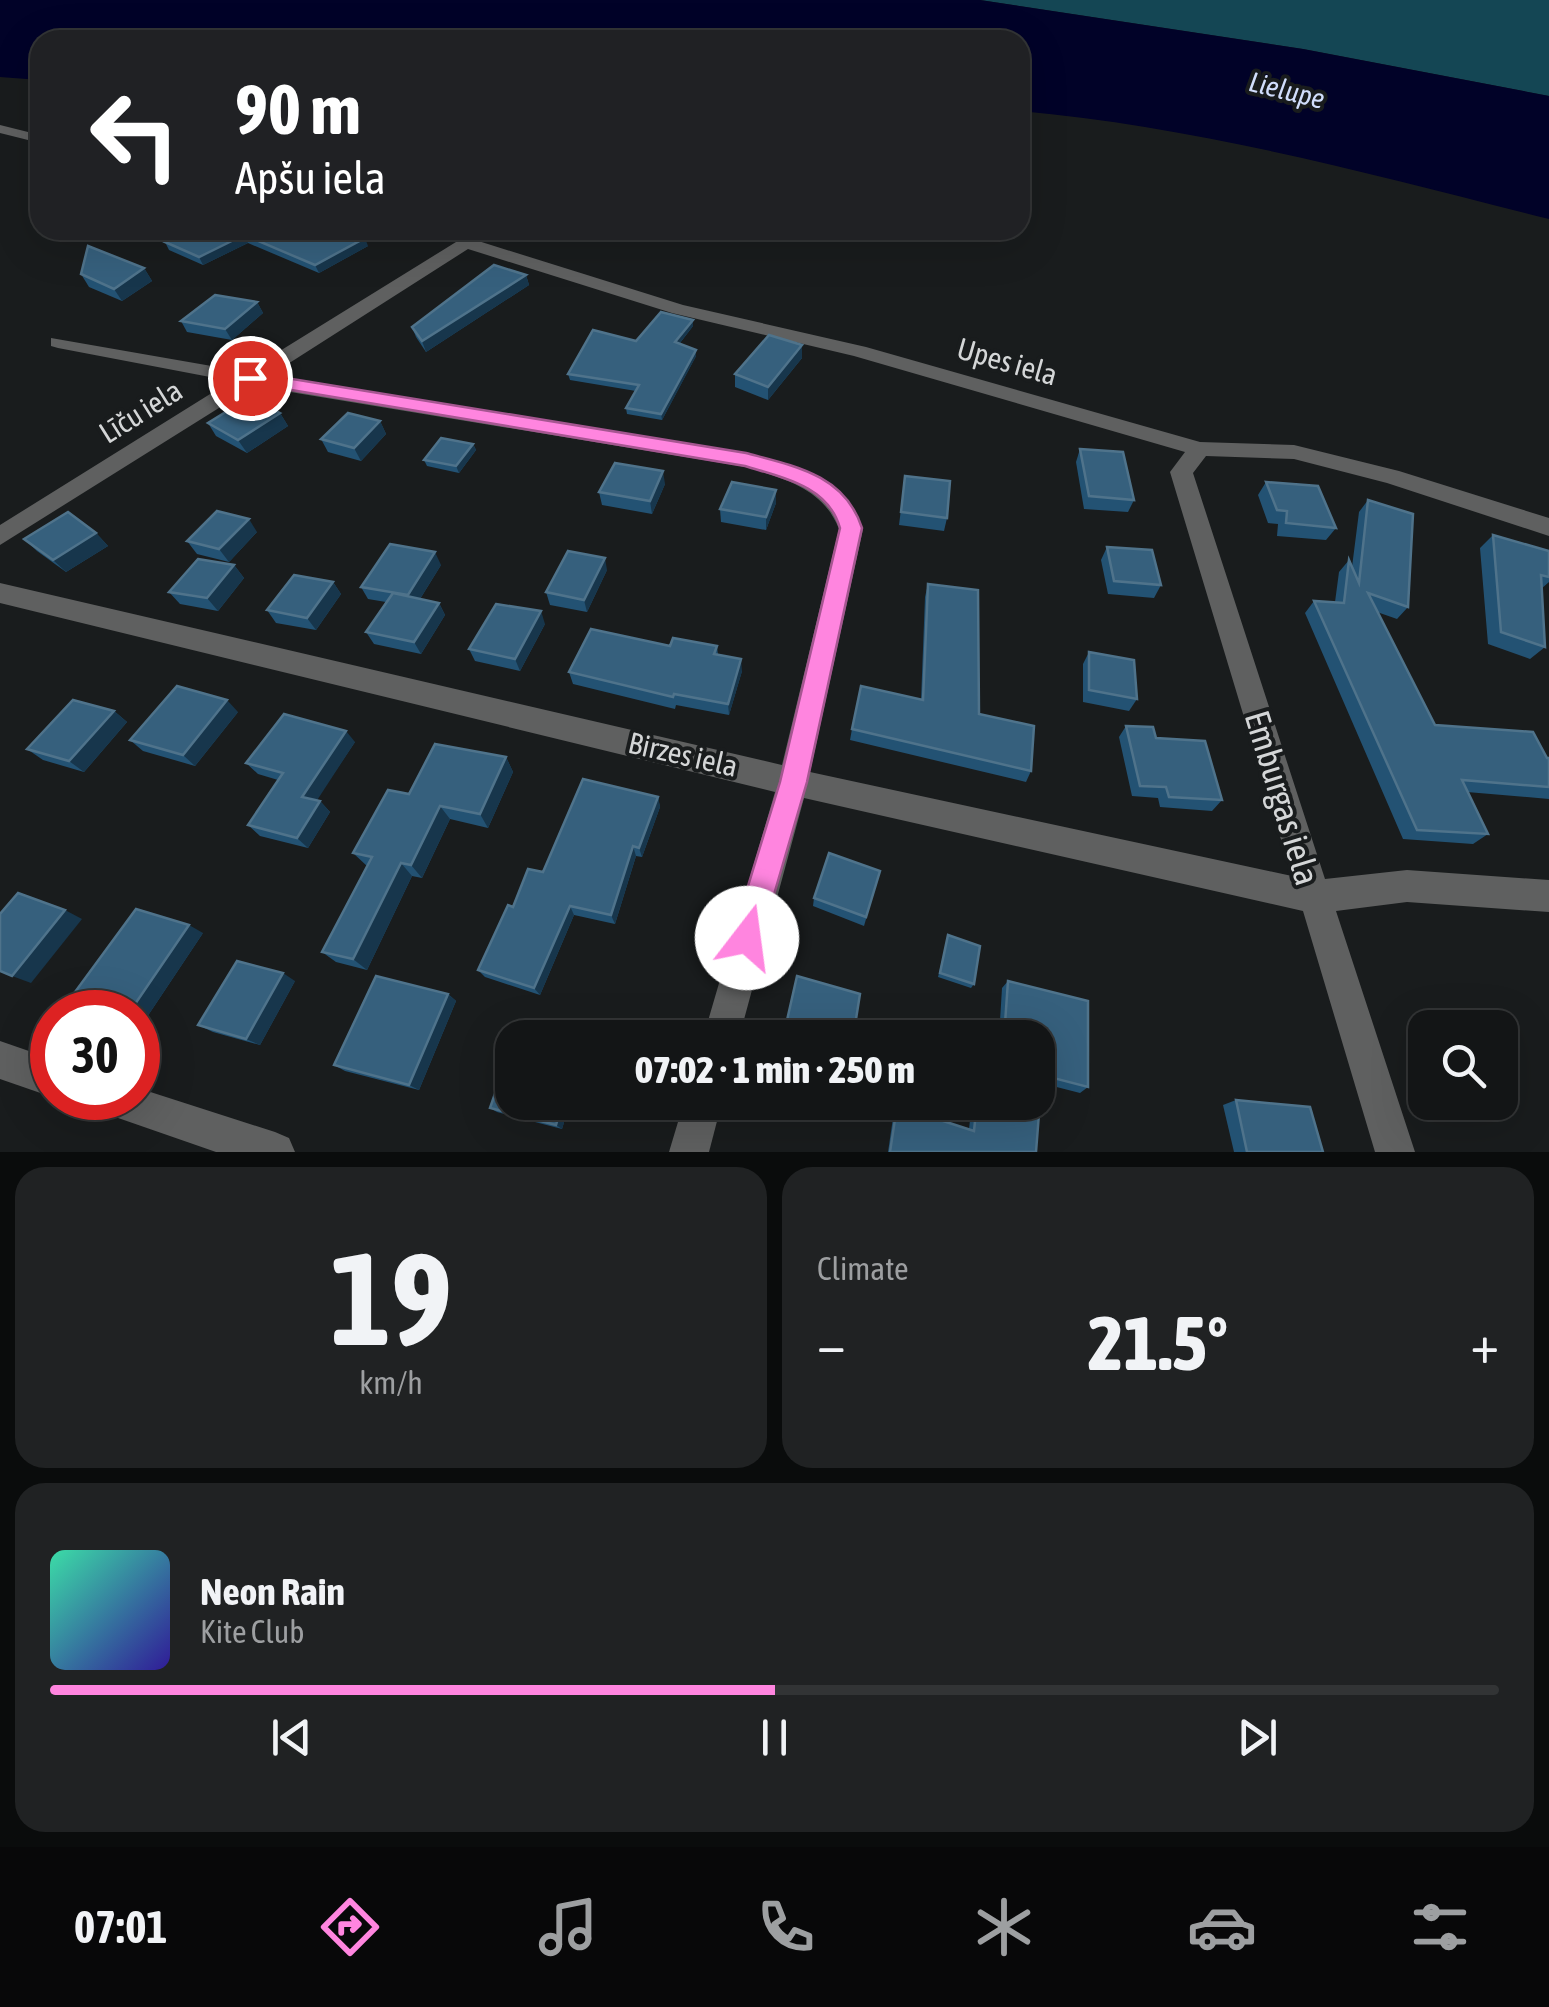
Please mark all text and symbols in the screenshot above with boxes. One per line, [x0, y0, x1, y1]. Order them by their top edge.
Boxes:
water label: Lielupe [1246, 65, 1328, 115]
text: 90 m [235, 69, 361, 149]
icon: left [70, 70, 200, 200]
text: Apšu iela [235, 152, 386, 204]
street label: Upes iela [953, 331, 1061, 392]
pin [208, 336, 293, 421]
icon: arrive [223, 351, 278, 406]
street label: Līču iela [93, 373, 188, 450]
street label: Emburgas iela [1237, 706, 1328, 890]
street label: Birzes iela [625, 725, 741, 783]
position arrow [695, 886, 799, 990]
speed limit sign: 30 [30, 990, 160, 1120]
map controls [1408, 1010, 1518, 1120]
button: search [1408, 1010, 1518, 1120]
text: 07:02 · 1 min · 250 m [635, 1048, 915, 1091]
text: 19 [330, 1224, 452, 1373]
text: Climate [817, 1250, 909, 1287]
text: 21.5° [1088, 1300, 1228, 1386]
text: − [817, 1312, 846, 1375]
text: + [1470, 1312, 1499, 1375]
text: km/h [359, 1364, 423, 1401]
text: Neon Rain [200, 1570, 345, 1613]
text: Kite Club [200, 1613, 304, 1650]
icon: previous [264, 1710, 319, 1765]
icon: pause [747, 1710, 802, 1765]
icon: next [1230, 1710, 1285, 1765]
icon: directions [315, 1892, 385, 1962]
icon: music [533, 1892, 603, 1962]
icon: phone [751, 1892, 821, 1962]
icon: climate [969, 1892, 1039, 1962]
icon: car [1187, 1892, 1257, 1962]
icon: filters [1405, 1892, 1475, 1962]
text: 07:01 [74, 1901, 167, 1953]

